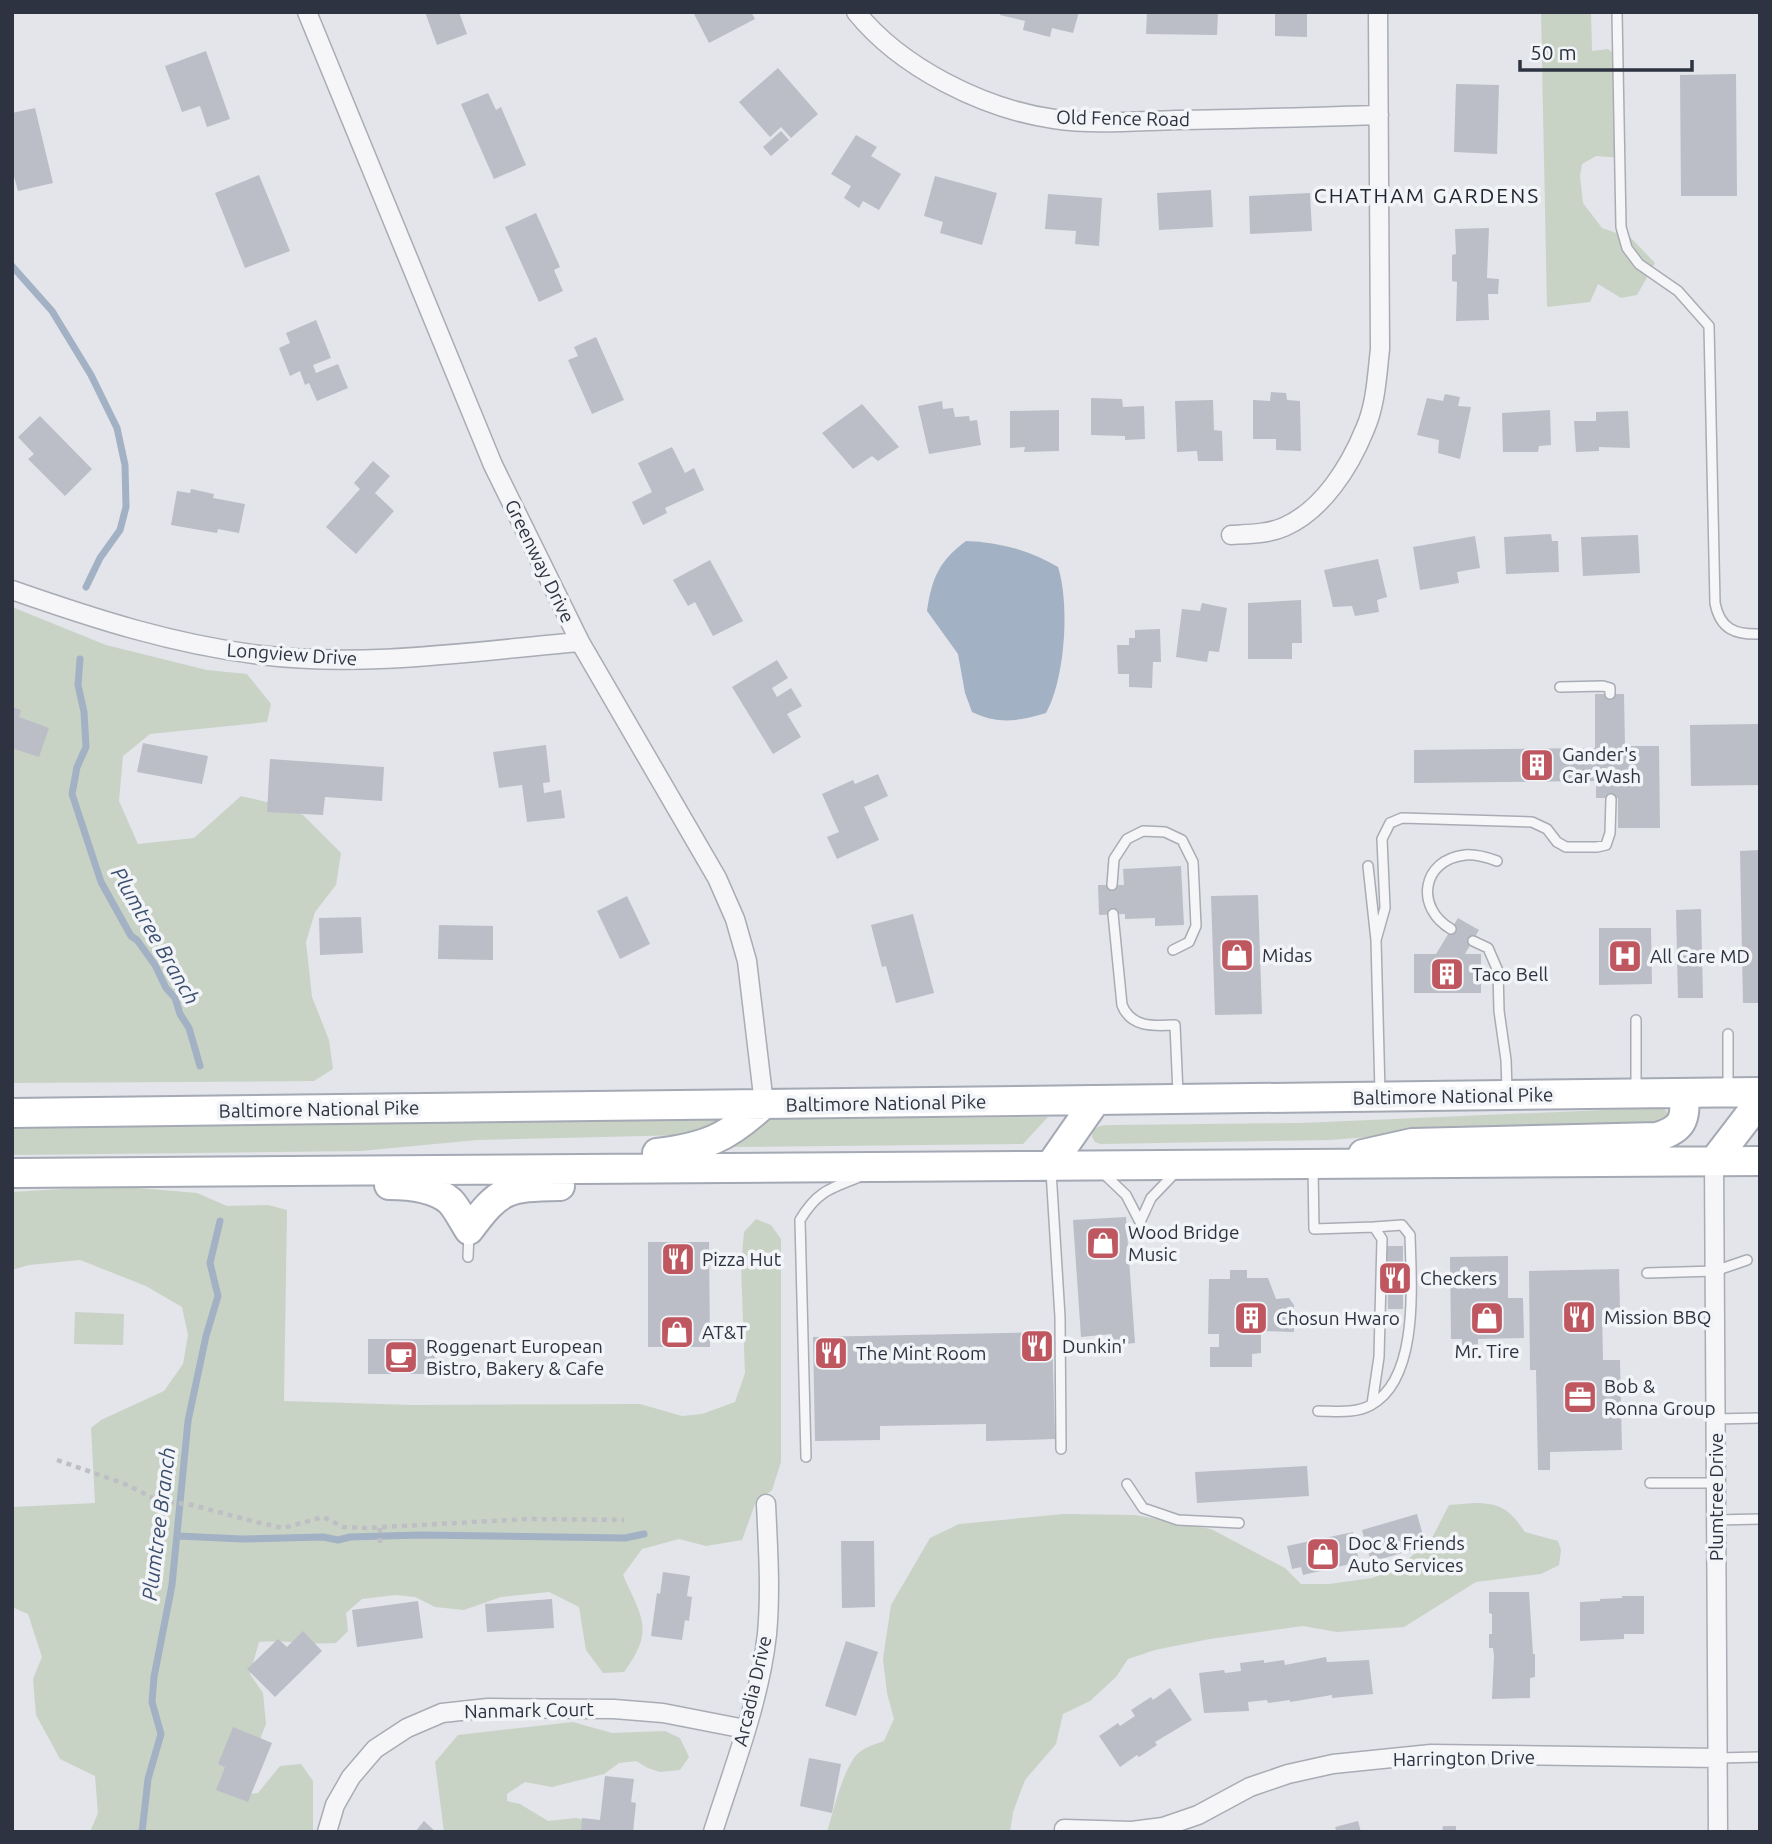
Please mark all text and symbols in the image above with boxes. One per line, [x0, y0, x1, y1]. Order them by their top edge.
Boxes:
scale bar [1520, 28, 1692, 72]
text: 50 m [1530, 40, 1577, 64]
street label: Old Fence Road [1056, 106, 1190, 130]
district label: CHATHAM GARDENS [1314, 183, 1540, 207]
street label: Greenway Drive [501, 496, 579, 626]
street label: Longview Drive [226, 638, 358, 670]
place label: Gander's Car Wash [1562, 743, 1641, 787]
building icon: Gander's Car Wash [1518, 746, 1556, 784]
water label: Plumtree Branch [107, 863, 205, 1008]
shop icon: Midas [1218, 936, 1256, 974]
hospital icon: All Care MD [1606, 937, 1644, 975]
place label: Midas [1262, 944, 1312, 966]
place label: All Care MD [1650, 945, 1750, 967]
building icon: Taco Bell [1428, 955, 1466, 993]
place label: Taco Bell [1472, 963, 1548, 985]
street label: Baltimore National Pike [1353, 1083, 1553, 1109]
street label: Baltimore National Pike [786, 1090, 986, 1116]
street label: Baltimore National Pike [219, 1096, 419, 1122]
place label: Wood Bridge Music [1128, 1221, 1239, 1265]
shop icon: Wood Bridge Music [1084, 1224, 1122, 1262]
restaurant icon: Pizza Hut [659, 1240, 697, 1278]
place label: Pizza Hut [702, 1248, 782, 1270]
restaurant icon: Checkers [1376, 1259, 1414, 1297]
place label: Checkers [1420, 1267, 1497, 1289]
restaurant icon: Mission BBQ [1560, 1298, 1598, 1336]
building icon: Chosun Hwaro [1232, 1299, 1270, 1337]
shop icon: Mr. Tire [1468, 1299, 1506, 1337]
place label: Mission BBQ [1604, 1306, 1711, 1328]
place label: Chosun Hwaro [1276, 1307, 1400, 1329]
shop icon: AT&T [658, 1313, 696, 1351]
place label: AT&T [702, 1321, 747, 1343]
restaurant icon: Dunkin' [1018, 1327, 1056, 1365]
restaurant icon: The Mint Room [812, 1334, 850, 1372]
place label: Roggenart European Bistro, Bakery & Cafe [426, 1335, 604, 1379]
place label: Dunkin' [1062, 1335, 1126, 1357]
cafe icon: Roggenart European Bistro, Bakery & Cafe [382, 1338, 420, 1376]
place label: Mr. Tire [1454, 1340, 1520, 1362]
place label: The Mint Room [856, 1342, 986, 1364]
place label: Bob & Ronna Group [1604, 1375, 1716, 1419]
office icon: Bob & Ronna Group [1561, 1378, 1599, 1416]
street label: Plumtree Drive [1705, 1433, 1727, 1561]
water label: Plumtree Branch [137, 1446, 179, 1602]
place label: Doc & Friends Auto Services [1348, 1532, 1465, 1576]
shop icon: Doc & Friends Auto Services [1304, 1535, 1342, 1573]
street label: Arcadia Drive [729, 1634, 775, 1748]
street label: Nanmark Court [464, 1698, 595, 1722]
street label: Harrington Drive [1393, 1746, 1535, 1770]

